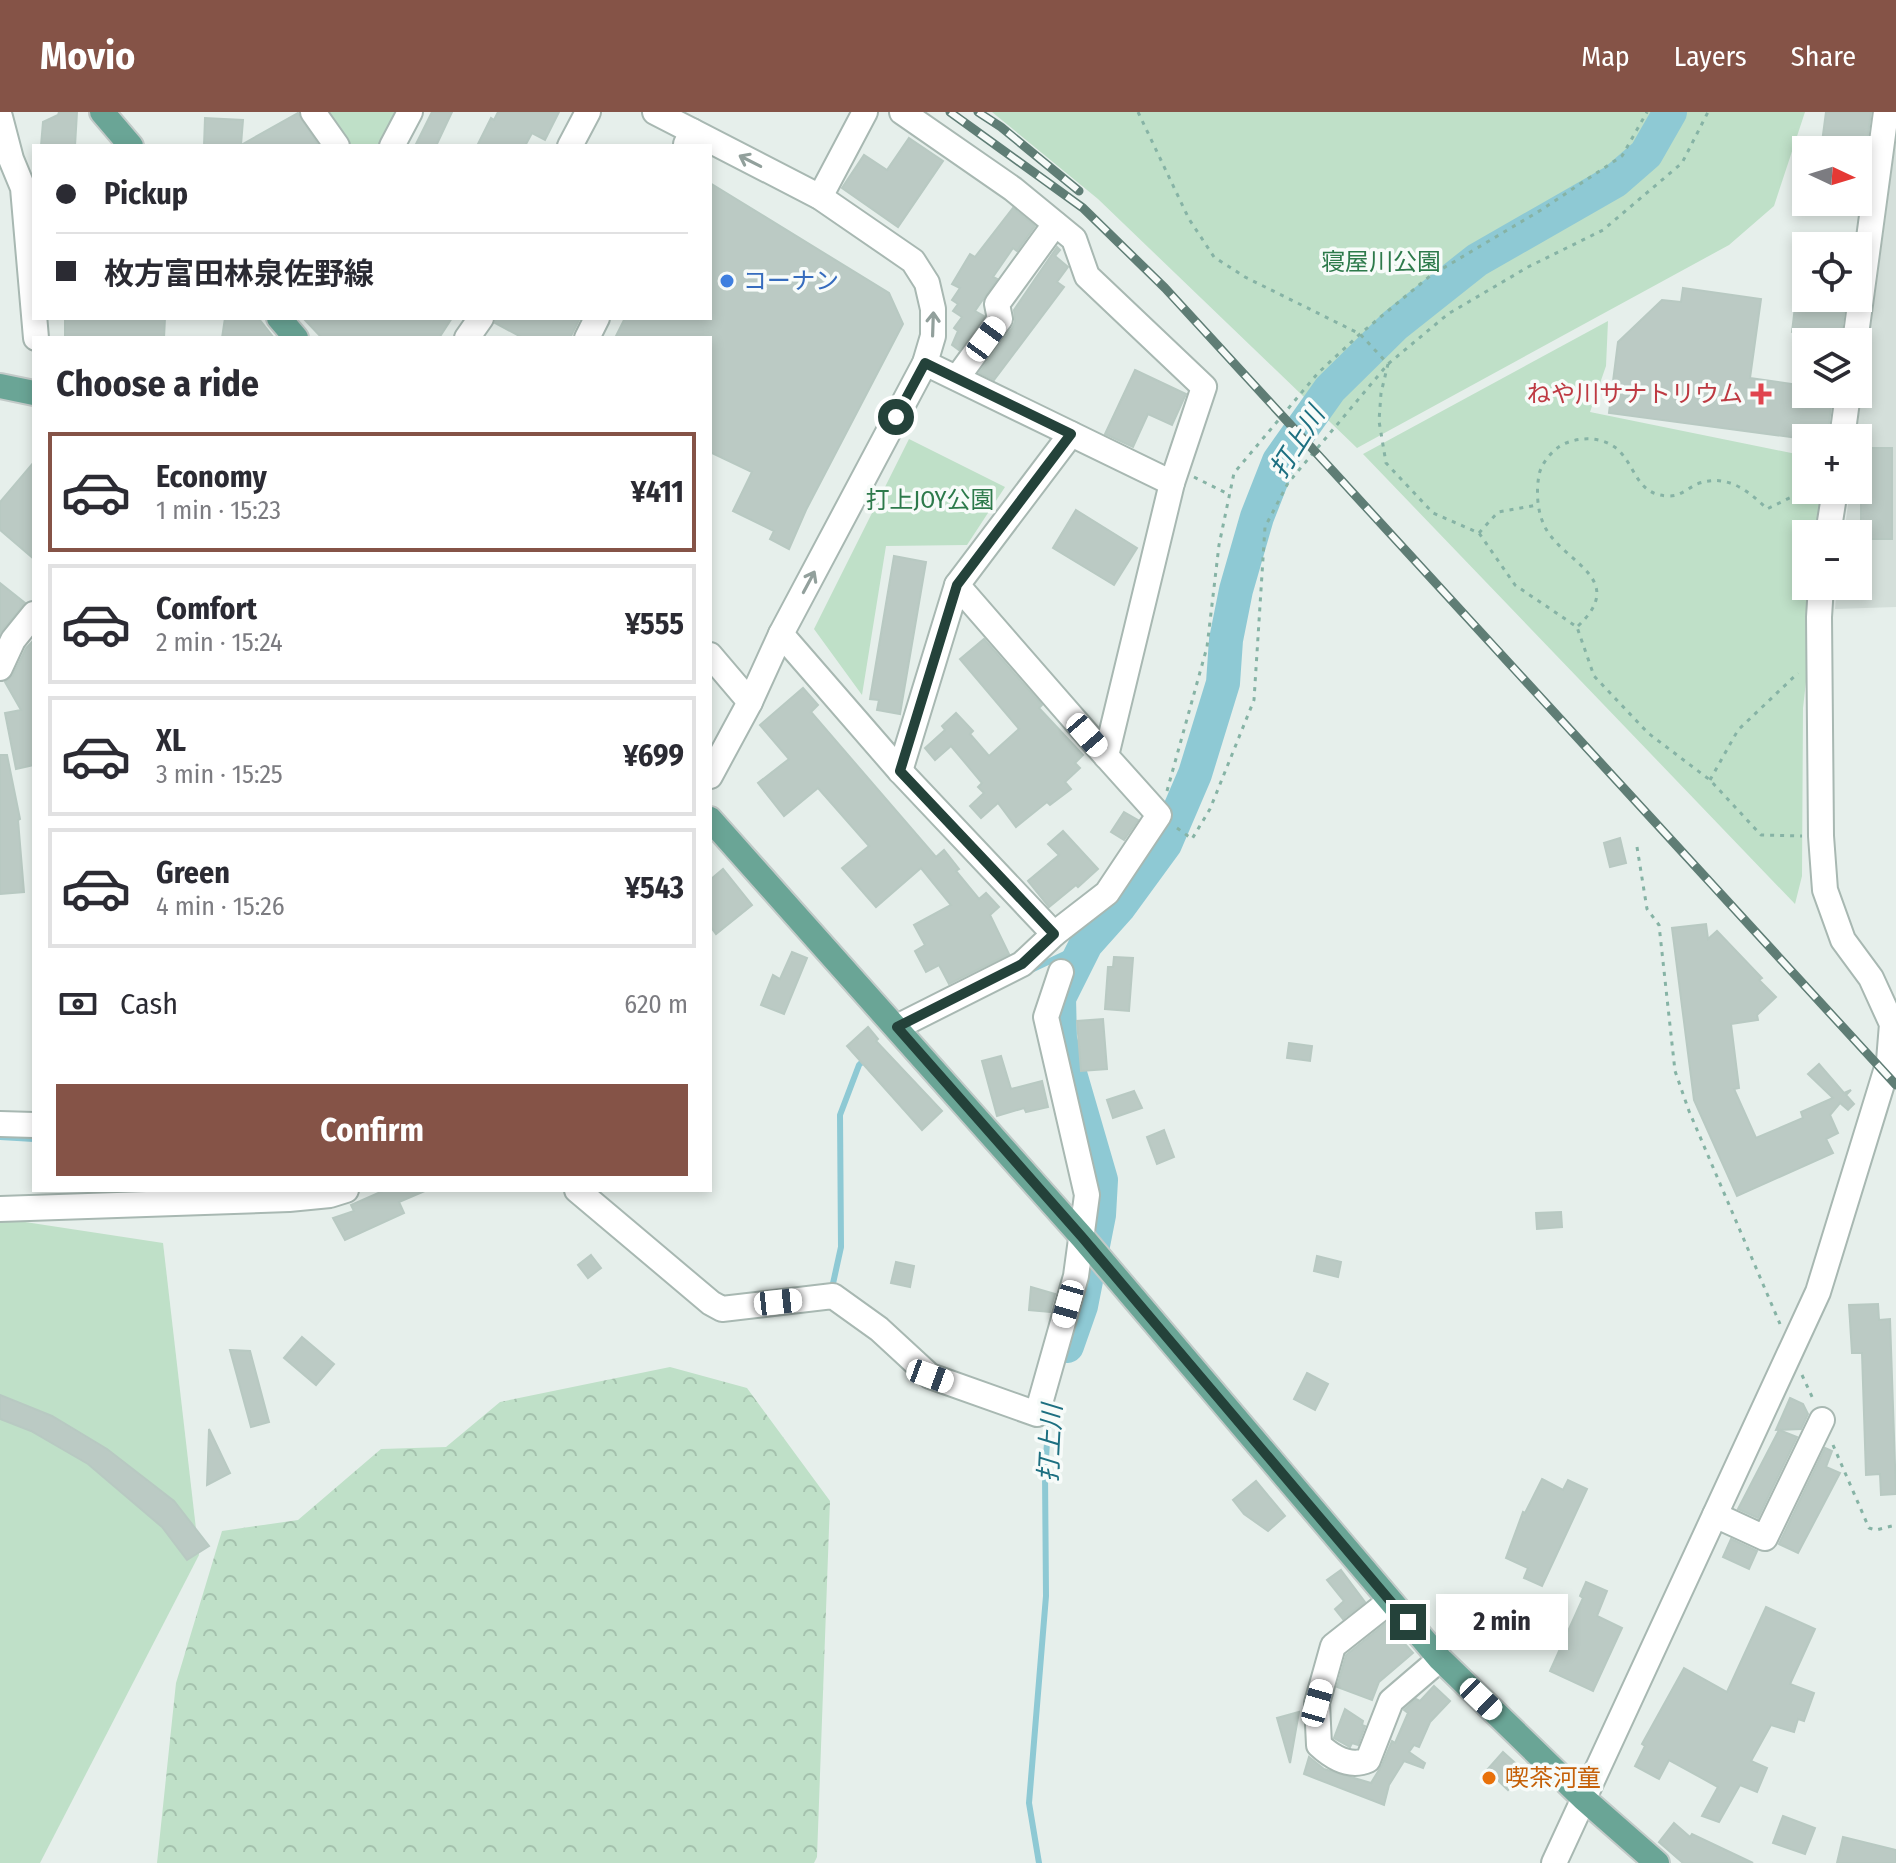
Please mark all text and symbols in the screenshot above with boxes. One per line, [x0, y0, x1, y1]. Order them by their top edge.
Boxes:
text: Movio [40, 33, 135, 79]
text: Map [1581, 40, 1630, 73]
text: Layers [1674, 40, 1747, 73]
text: Share [1791, 40, 1856, 73]
north arrow [1792, 136, 1872, 216]
map controls [1792, 136, 1872, 600]
one-way arrow [738, 152, 762, 168]
text: Pickup [104, 176, 188, 212]
button: locate [1792, 232, 1872, 312]
park label: 寝屋川公園 [1321, 248, 1441, 276]
text: 枚方富田林泉佐野線 [104, 256, 374, 292]
place label: コーナン [743, 267, 839, 295]
marker: コーナン [718, 272, 736, 290]
one-way arrow [925, 311, 941, 338]
car [962, 313, 1010, 365]
button: layers [1792, 328, 1872, 408]
text: Choose a ride [56, 362, 259, 406]
place label: ねや川サナトリウム [1527, 380, 1743, 408]
marker: ねや川サナトリウム [1750, 383, 1772, 405]
water label: 打上川 [1264, 398, 1333, 484]
route start [878, 399, 914, 435]
button: + [1792, 424, 1872, 504]
icon: car [60, 456, 132, 528]
text: Economy [156, 459, 267, 495]
text: ¥411 [631, 474, 684, 510]
park label: 打上JOY公園 [866, 486, 994, 514]
text: 1 min · 15:23 [156, 495, 281, 526]
button: − [1792, 520, 1872, 600]
one-way arrow [801, 571, 817, 594]
icon: car [60, 588, 132, 660]
text: Comfort [156, 591, 257, 627]
text: ¥555 [625, 606, 684, 642]
text: 2 min · 15:24 [156, 627, 283, 658]
car [1062, 709, 1112, 761]
icon: car [60, 720, 132, 792]
text: XL [156, 723, 186, 759]
text: ¥699 [623, 738, 684, 774]
text: 3 min · 15:25 [156, 759, 283, 790]
icon: car [60, 852, 132, 924]
text: Green [156, 855, 230, 891]
text: ¥543 [625, 870, 684, 906]
text: 4 min · 15:26 [156, 891, 285, 922]
icon: cash [56, 982, 100, 1026]
text: Cash [120, 986, 178, 1022]
text: 620 m [624, 989, 688, 1020]
button: Confirm [56, 1084, 688, 1176]
car [1050, 1278, 1086, 1330]
car [753, 1288, 803, 1316]
car [903, 1357, 957, 1395]
water label: 打上川 [1033, 1400, 1068, 1483]
callout: 2 min [1436, 1594, 1568, 1650]
route end [1390, 1604, 1426, 1640]
text: 2 min [1473, 1606, 1531, 1637]
car [1455, 1674, 1507, 1724]
car [1299, 1677, 1335, 1729]
place label: 喫茶河童 [1505, 1764, 1601, 1792]
marker: 喫茶河童 [1480, 1769, 1498, 1787]

